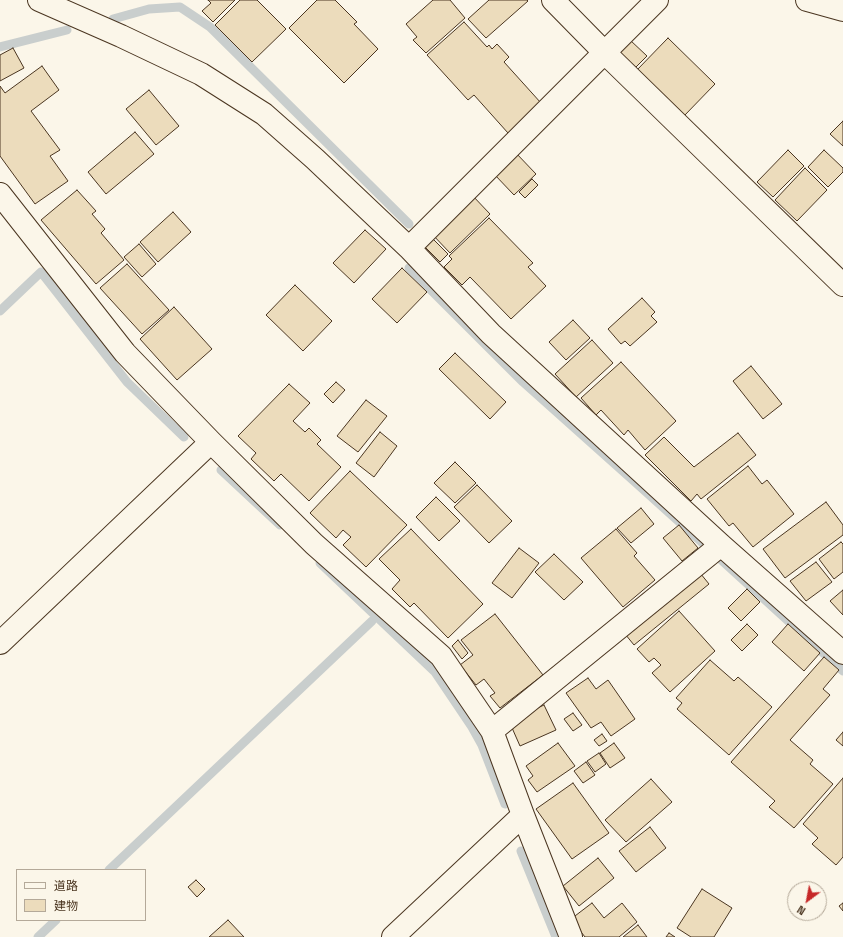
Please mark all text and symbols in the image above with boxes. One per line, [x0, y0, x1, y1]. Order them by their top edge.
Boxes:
legend [16, 869, 146, 921]
text: 道路 [54, 878, 78, 894]
north arrow [787, 881, 827, 921]
text: 建物 [54, 898, 78, 914]
text: N [794, 902, 808, 918]

